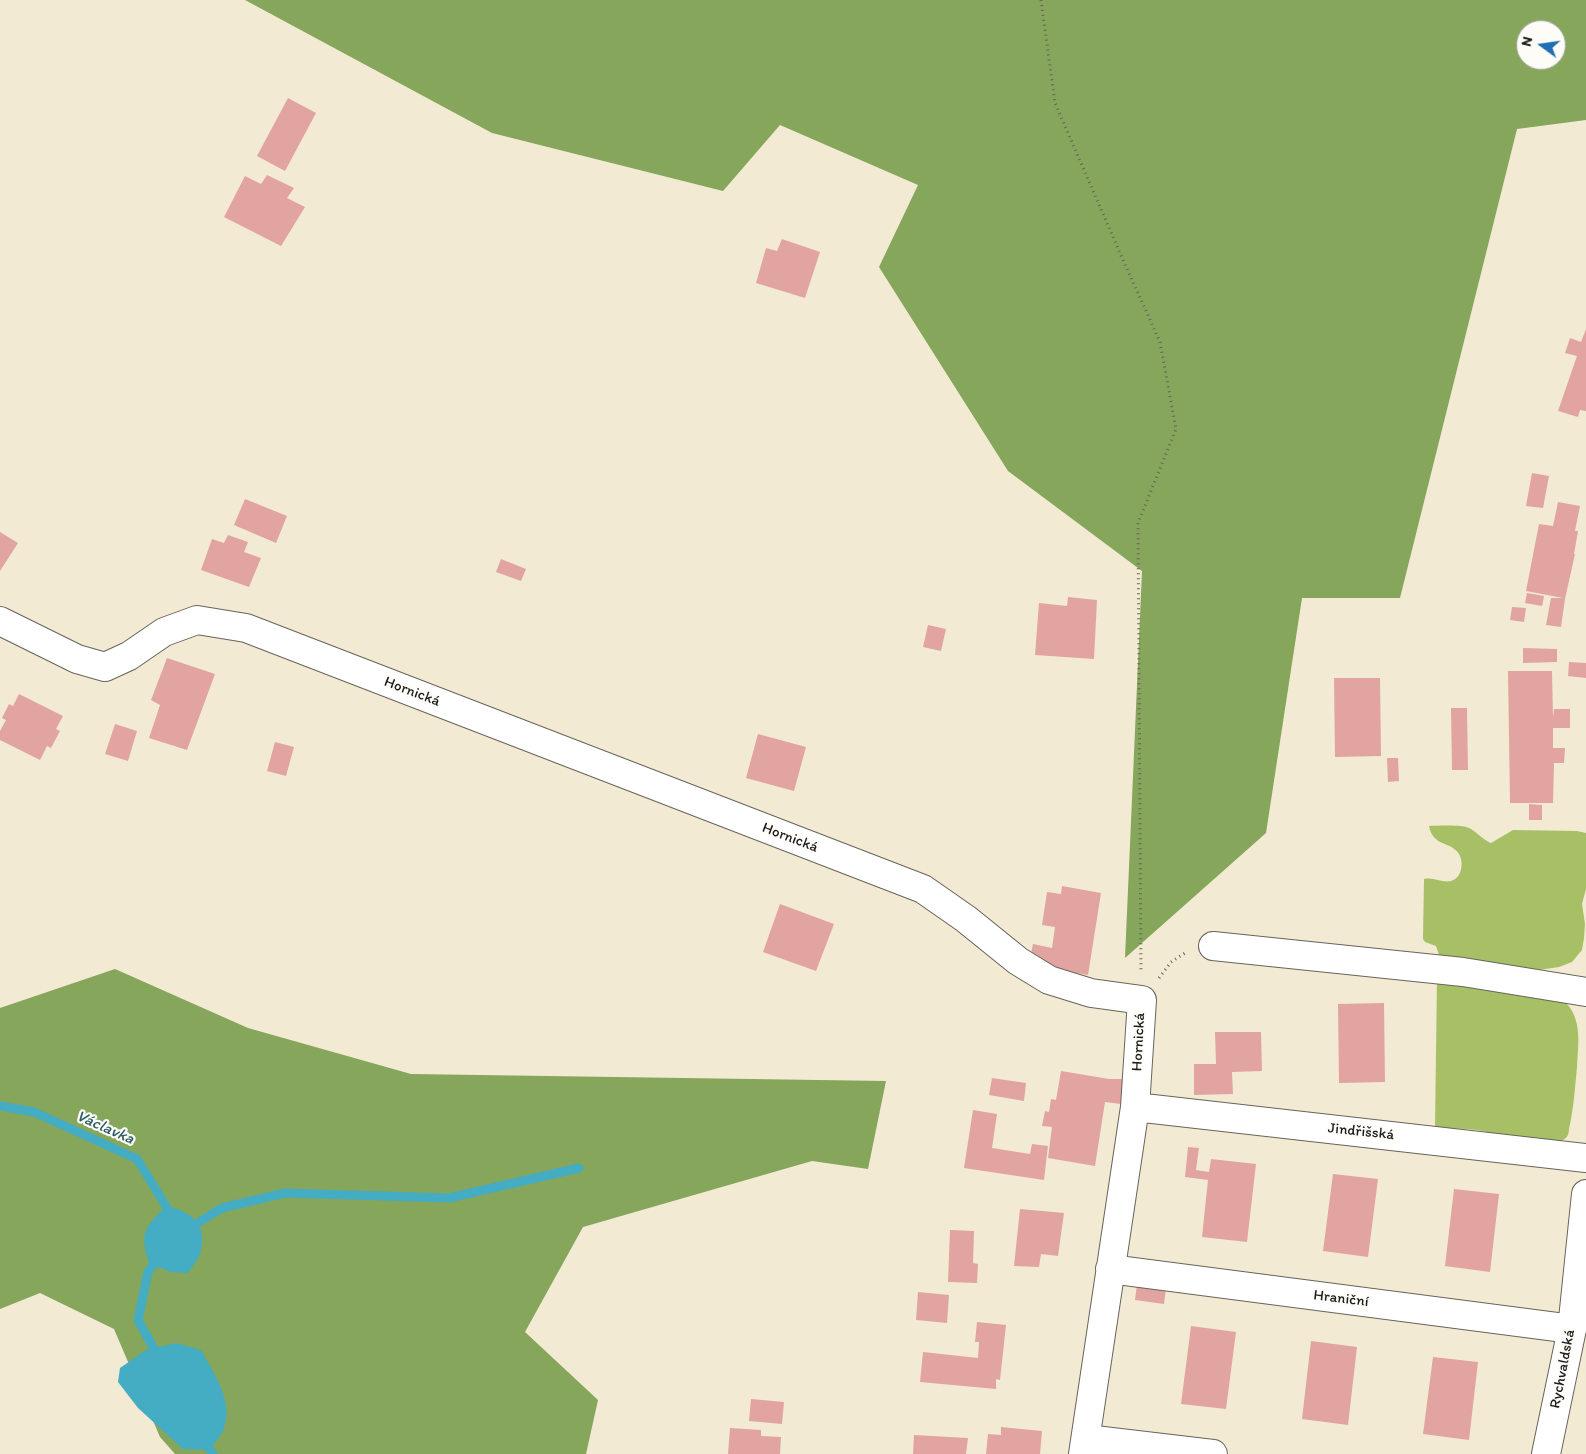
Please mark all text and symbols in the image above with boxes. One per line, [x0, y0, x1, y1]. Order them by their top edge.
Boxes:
north arrow [1516, 20, 1566, 70]
text: N [1518, 35, 1536, 48]
street label: Hornická [381, 673, 443, 711]
street label: Hornická [759, 819, 821, 857]
street label: Hornická [1128, 1012, 1150, 1072]
water label: Václavka [73, 1107, 137, 1149]
street label: Jindřišská [1327, 1120, 1395, 1144]
street label: Hraniční [1312, 1287, 1370, 1311]
street label: Rychvaldská [1547, 1328, 1579, 1410]

